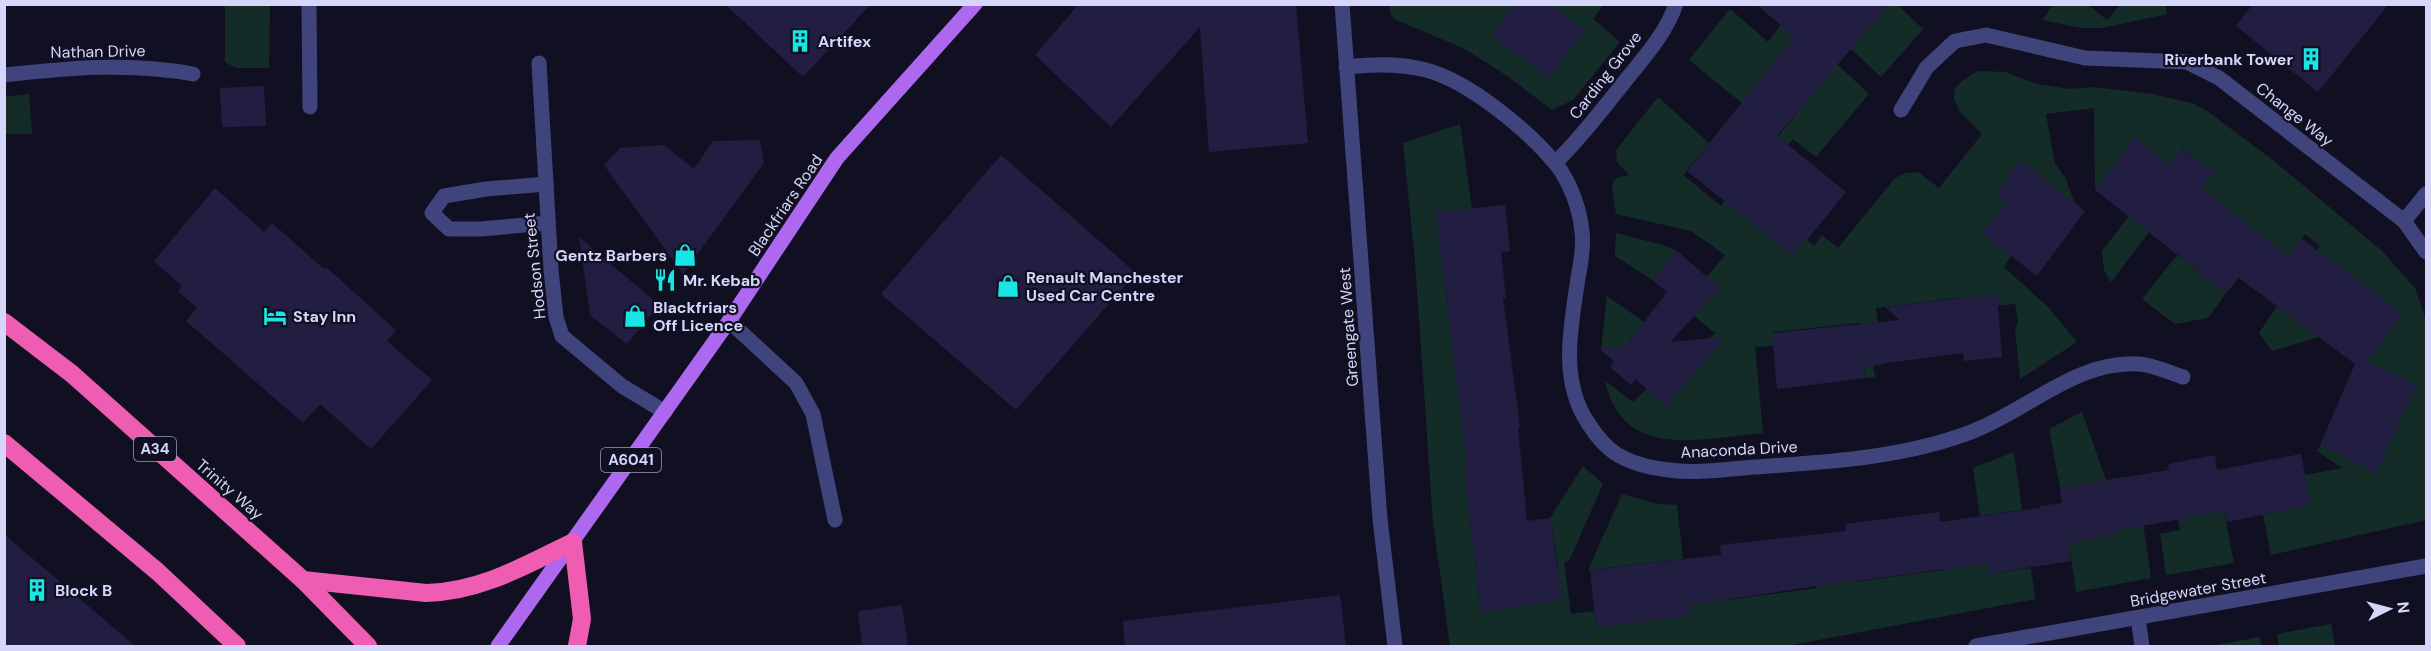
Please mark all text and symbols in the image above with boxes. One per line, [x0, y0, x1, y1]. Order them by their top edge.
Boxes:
street label: Carding Grove [1564, 27, 1646, 124]
building icon: Artifex [787, 28, 813, 54]
place label: Artifex [818, 31, 871, 52]
street label: Nathan Drive [50, 40, 146, 63]
building icon: Riverbank Tower [2298, 46, 2324, 72]
place label: Riverbank Tower [2164, 49, 2293, 70]
street label: Change Way [2252, 78, 2338, 151]
street label: Blackfriars Road [744, 150, 827, 260]
street label: Hodson Street [518, 212, 551, 320]
shop icon: Gentz Barbers [672, 242, 698, 268]
place label: Gentz Barbers [555, 245, 667, 266]
restaurant icon: Mr. Kebab [652, 267, 678, 293]
place label: Renault Manchester Used Car Centre [1026, 267, 1184, 306]
street label: Greengate West [1334, 267, 1363, 387]
place label: Mr. Kebab [683, 270, 761, 291]
shop icon: Renault Manchester Used Car Centre [995, 273, 1021, 299]
place label: Blackfriars Off Licence [653, 297, 743, 336]
hotel icon: Stay Inn [262, 303, 288, 329]
shop icon: Blackfriars Off Licence [622, 303, 648, 329]
place label: Stay Inn [293, 306, 356, 327]
street label: Anaconda Drive [1680, 436, 1798, 463]
road number: A34 [134, 437, 176, 461]
road number: A6041 [601, 448, 661, 472]
street label: Trinity Way [192, 454, 268, 524]
street label: Bridgewater Street [2128, 567, 2268, 612]
building icon: Block B [24, 577, 50, 603]
north arrow [2359, 579, 2419, 639]
place label: Block B [55, 580, 112, 601]
text: N [2392, 601, 2414, 614]

